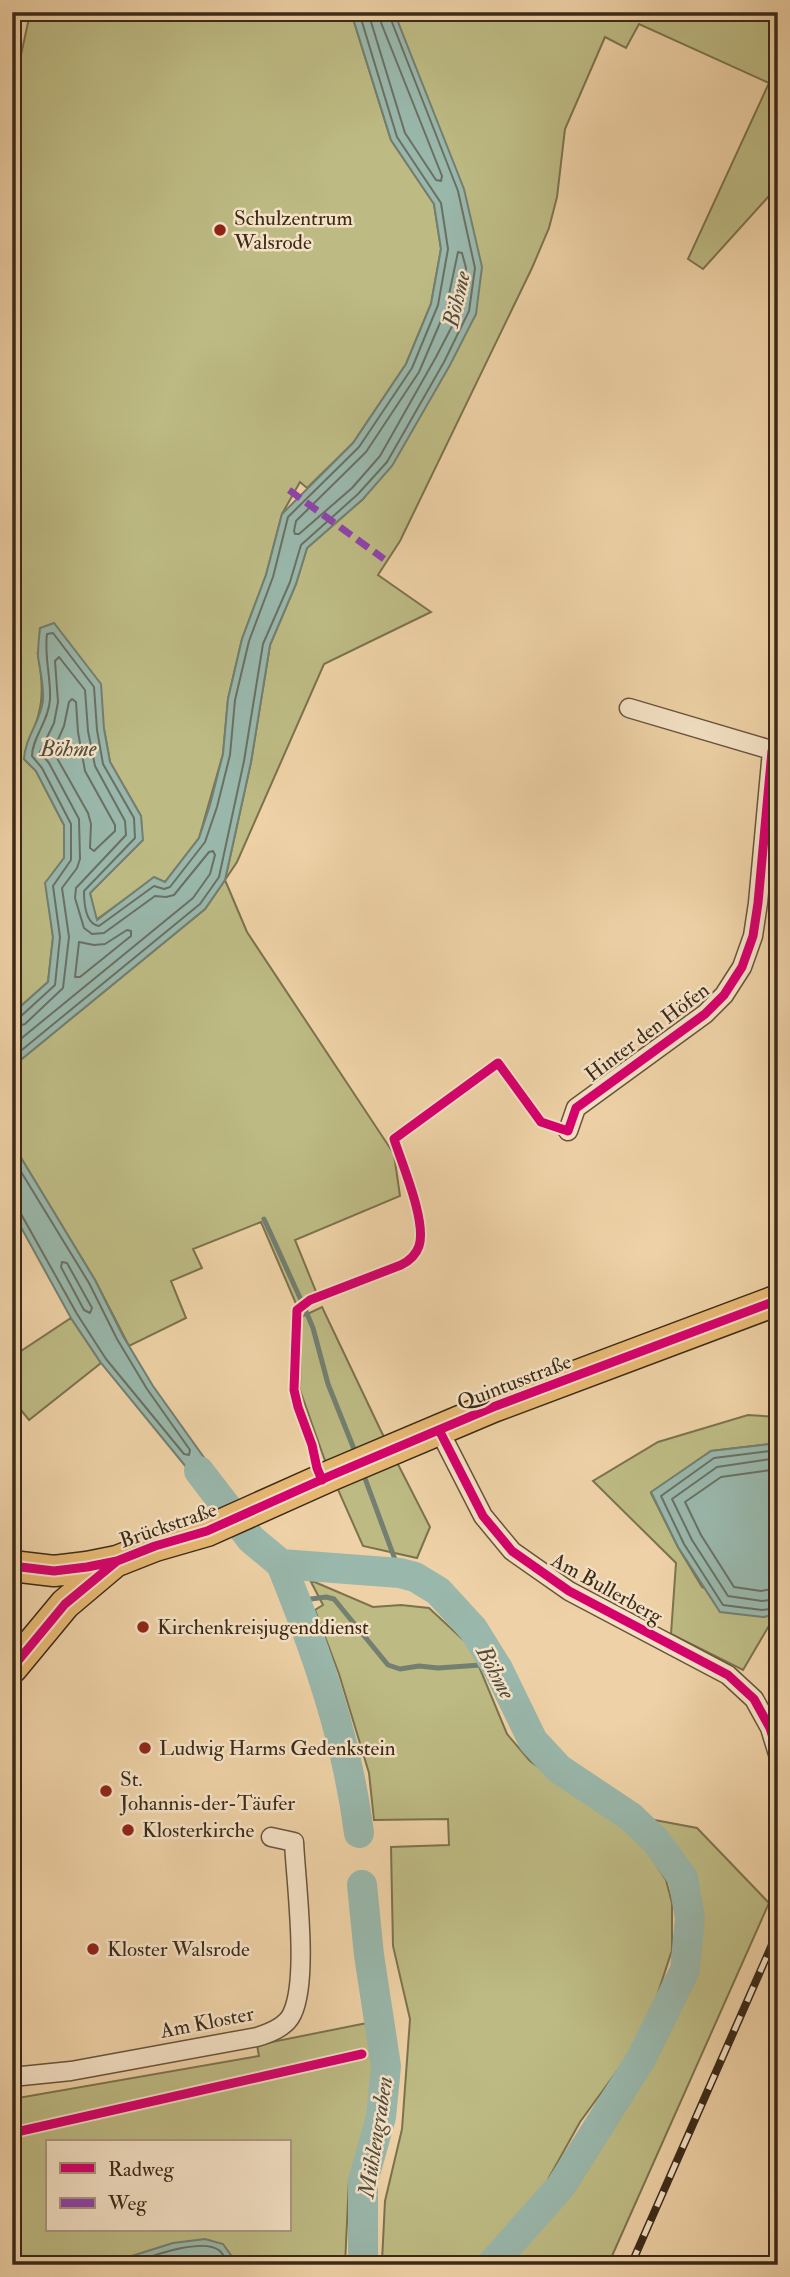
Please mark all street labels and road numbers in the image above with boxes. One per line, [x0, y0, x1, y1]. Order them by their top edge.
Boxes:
street label: Hinter den Höfen [580, 977, 715, 1088]
street label: Quintusstraße [453, 1348, 575, 1417]
street label: Brückstraße [116, 1496, 221, 1555]
street label: Am Bullerberg [545, 1546, 668, 1630]
street label: Am Kloster [157, 2000, 256, 2045]

